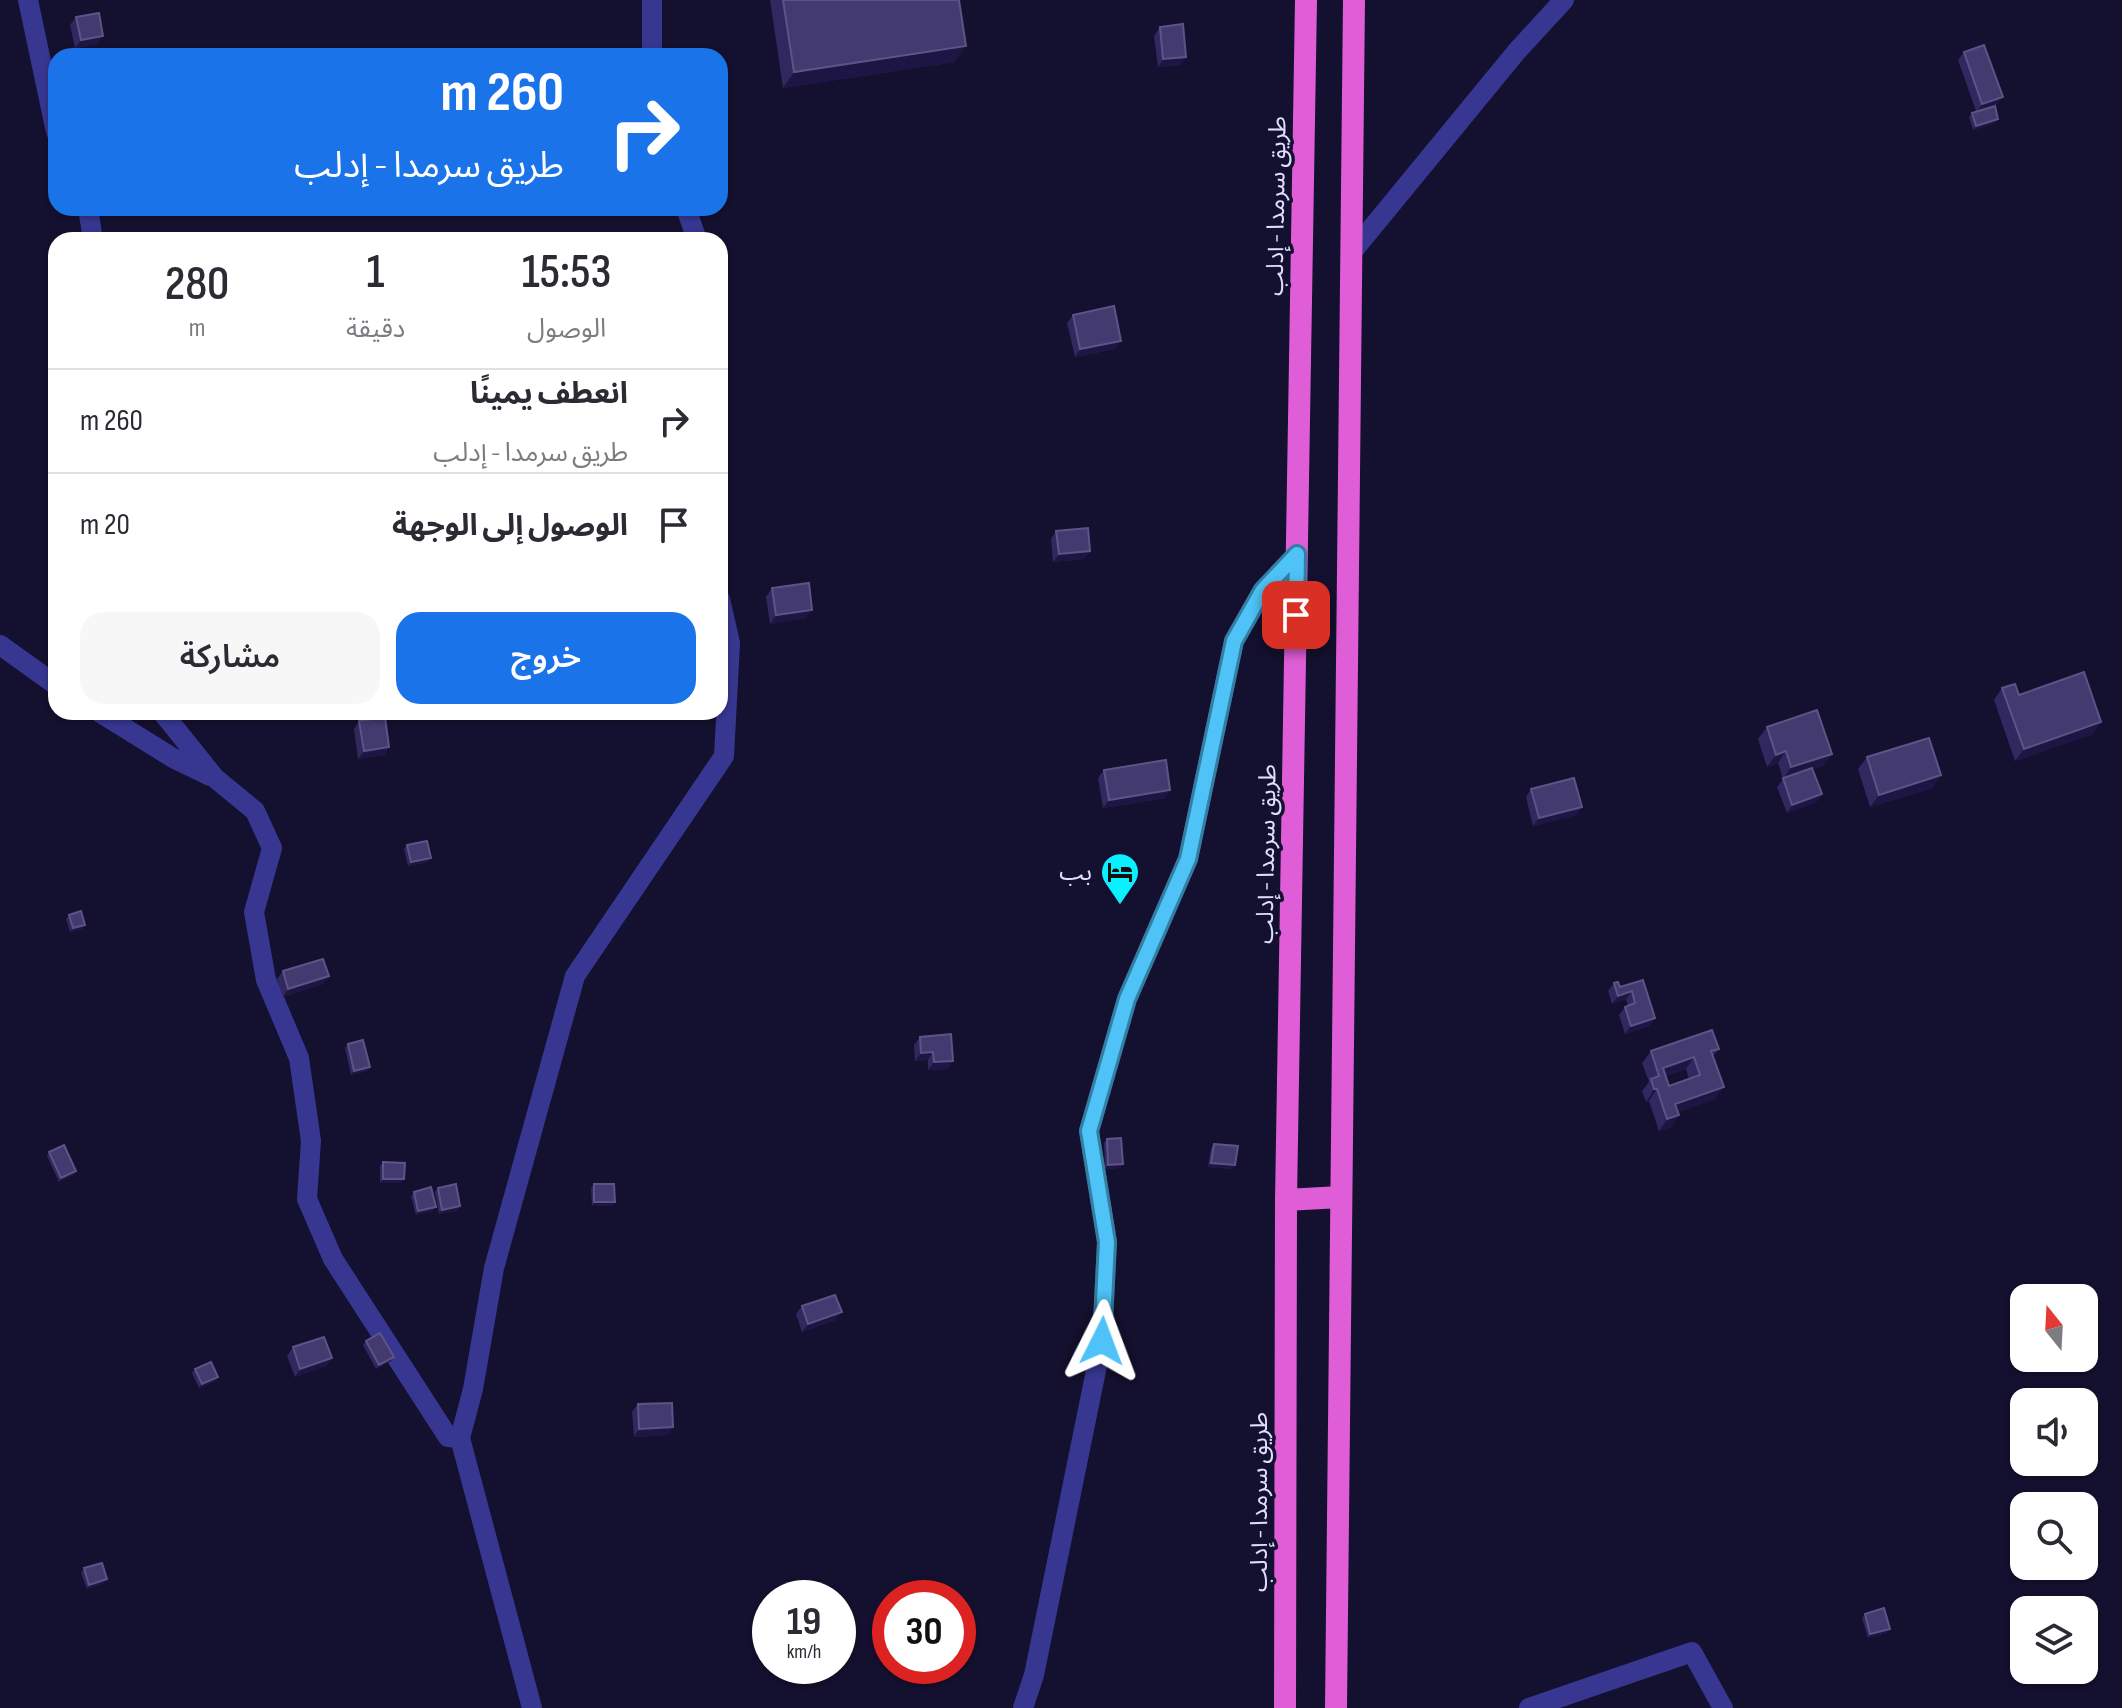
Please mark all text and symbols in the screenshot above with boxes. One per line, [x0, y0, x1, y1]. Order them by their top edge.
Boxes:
text: 260 m [441, 60, 564, 127]
icon: right [592, 80, 696, 184]
street label: طريق سرمدا - إدلب [1260, 116, 1294, 296]
text: طريق سرمدا - إدلب [294, 145, 564, 188]
text: 1 [367, 244, 385, 301]
text: 15:53 [522, 244, 611, 301]
text: 280 [165, 256, 229, 313]
text: m [189, 313, 205, 344]
text: دقيقة [346, 314, 405, 345]
text: الوصول [527, 314, 606, 345]
text: انعطف يمينًا [470, 376, 628, 412]
icon: right [652, 399, 696, 443]
text: 260 m [80, 403, 143, 439]
text: طريق سرمدا - إدلب [433, 438, 628, 469]
icon: arrive [652, 503, 696, 547]
text: 20 m [80, 507, 130, 543]
text: الوصول إلى الوجهة [392, 508, 628, 544]
pin [1262, 581, 1330, 649]
icon: arrive [1274, 593, 1318, 637]
button: مشاركة [80, 612, 380, 704]
button: خروج [396, 612, 696, 704]
street label: طريق سرمدا - إدلب [1250, 764, 1284, 944]
hotel icon: بب [1099, 851, 1141, 906]
place label: بب [1059, 858, 1092, 887]
north arrow [2010, 1284, 2098, 1372]
map controls [2010, 1284, 2098, 1684]
position arrow [1060, 1299, 1144, 1383]
button: sound [2010, 1388, 2098, 1476]
street label: طريق سرمدا - إدلب [1245, 1412, 1275, 1592]
button: search [2010, 1492, 2098, 1580]
speed limit sign: 30 [872, 1580, 976, 1684]
button: layers [2010, 1596, 2098, 1684]
text: 19 [787, 1598, 821, 1646]
text: km/h [787, 1640, 821, 1664]

